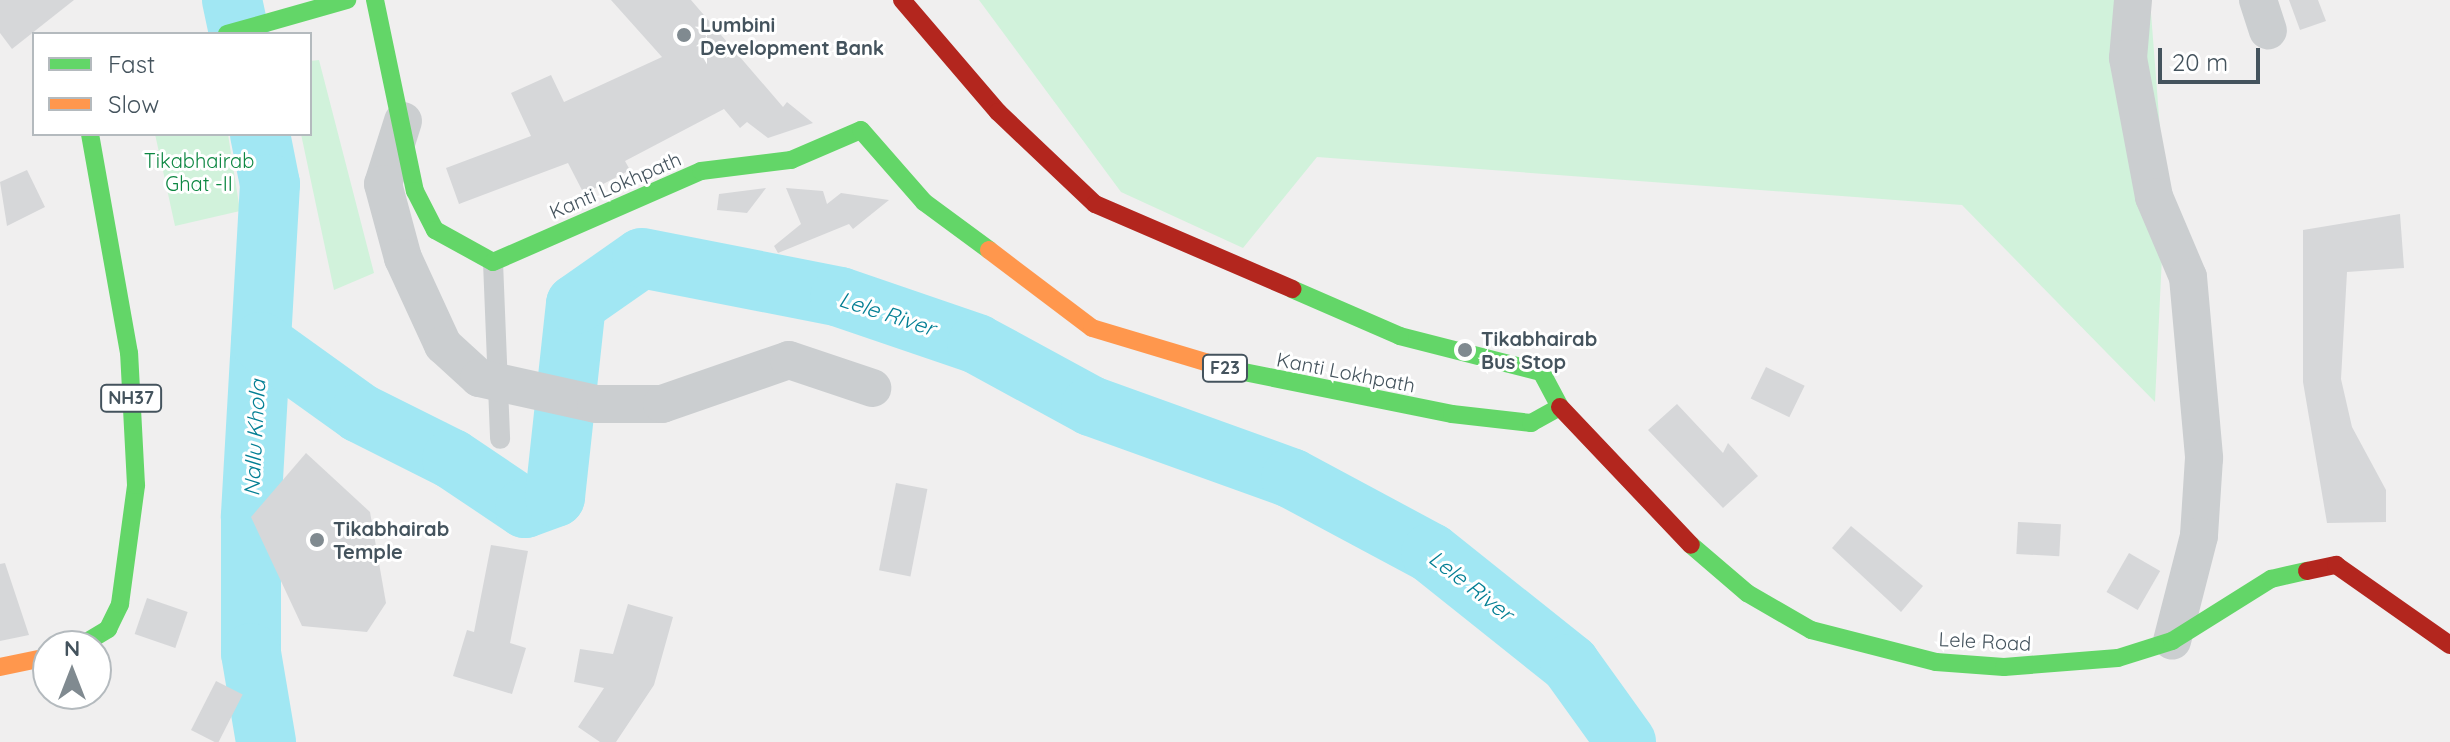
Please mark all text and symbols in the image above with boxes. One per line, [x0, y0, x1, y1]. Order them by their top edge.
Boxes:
place label: Lumbini Development Bank [700, 12, 884, 59]
marker: Lumbini Development Bank [675, 26, 693, 44]
legend [32, 32, 312, 136]
scale bar [2162, 32, 2264, 82]
text: 20 m [2172, 47, 2228, 77]
text: Fast [108, 49, 155, 79]
text: Slow [108, 89, 159, 119]
street label: Kanti Lokhpath [546, 146, 684, 224]
park label: Tikabhairab Ghat -II [144, 149, 254, 196]
water label: Lele River [836, 286, 938, 342]
place label: Tikabhairab Bus Stop [1481, 326, 1597, 373]
marker: Tikabhairab Bus Stop [1456, 341, 1474, 359]
street label: Kanti Lokhpath [1275, 347, 1417, 397]
road number: F23 [1201, 354, 1249, 382]
water label: Nallu Khola [239, 379, 271, 497]
road number: NH37 [99, 384, 163, 412]
place label: Tikabhairab Temple [333, 516, 449, 563]
marker: Tikabhairab Temple [308, 531, 326, 549]
water label: Lele River [1424, 545, 1518, 627]
street label: Lele Road [1938, 627, 2032, 655]
north arrow [32, 630, 112, 710]
text: N [64, 634, 80, 662]

